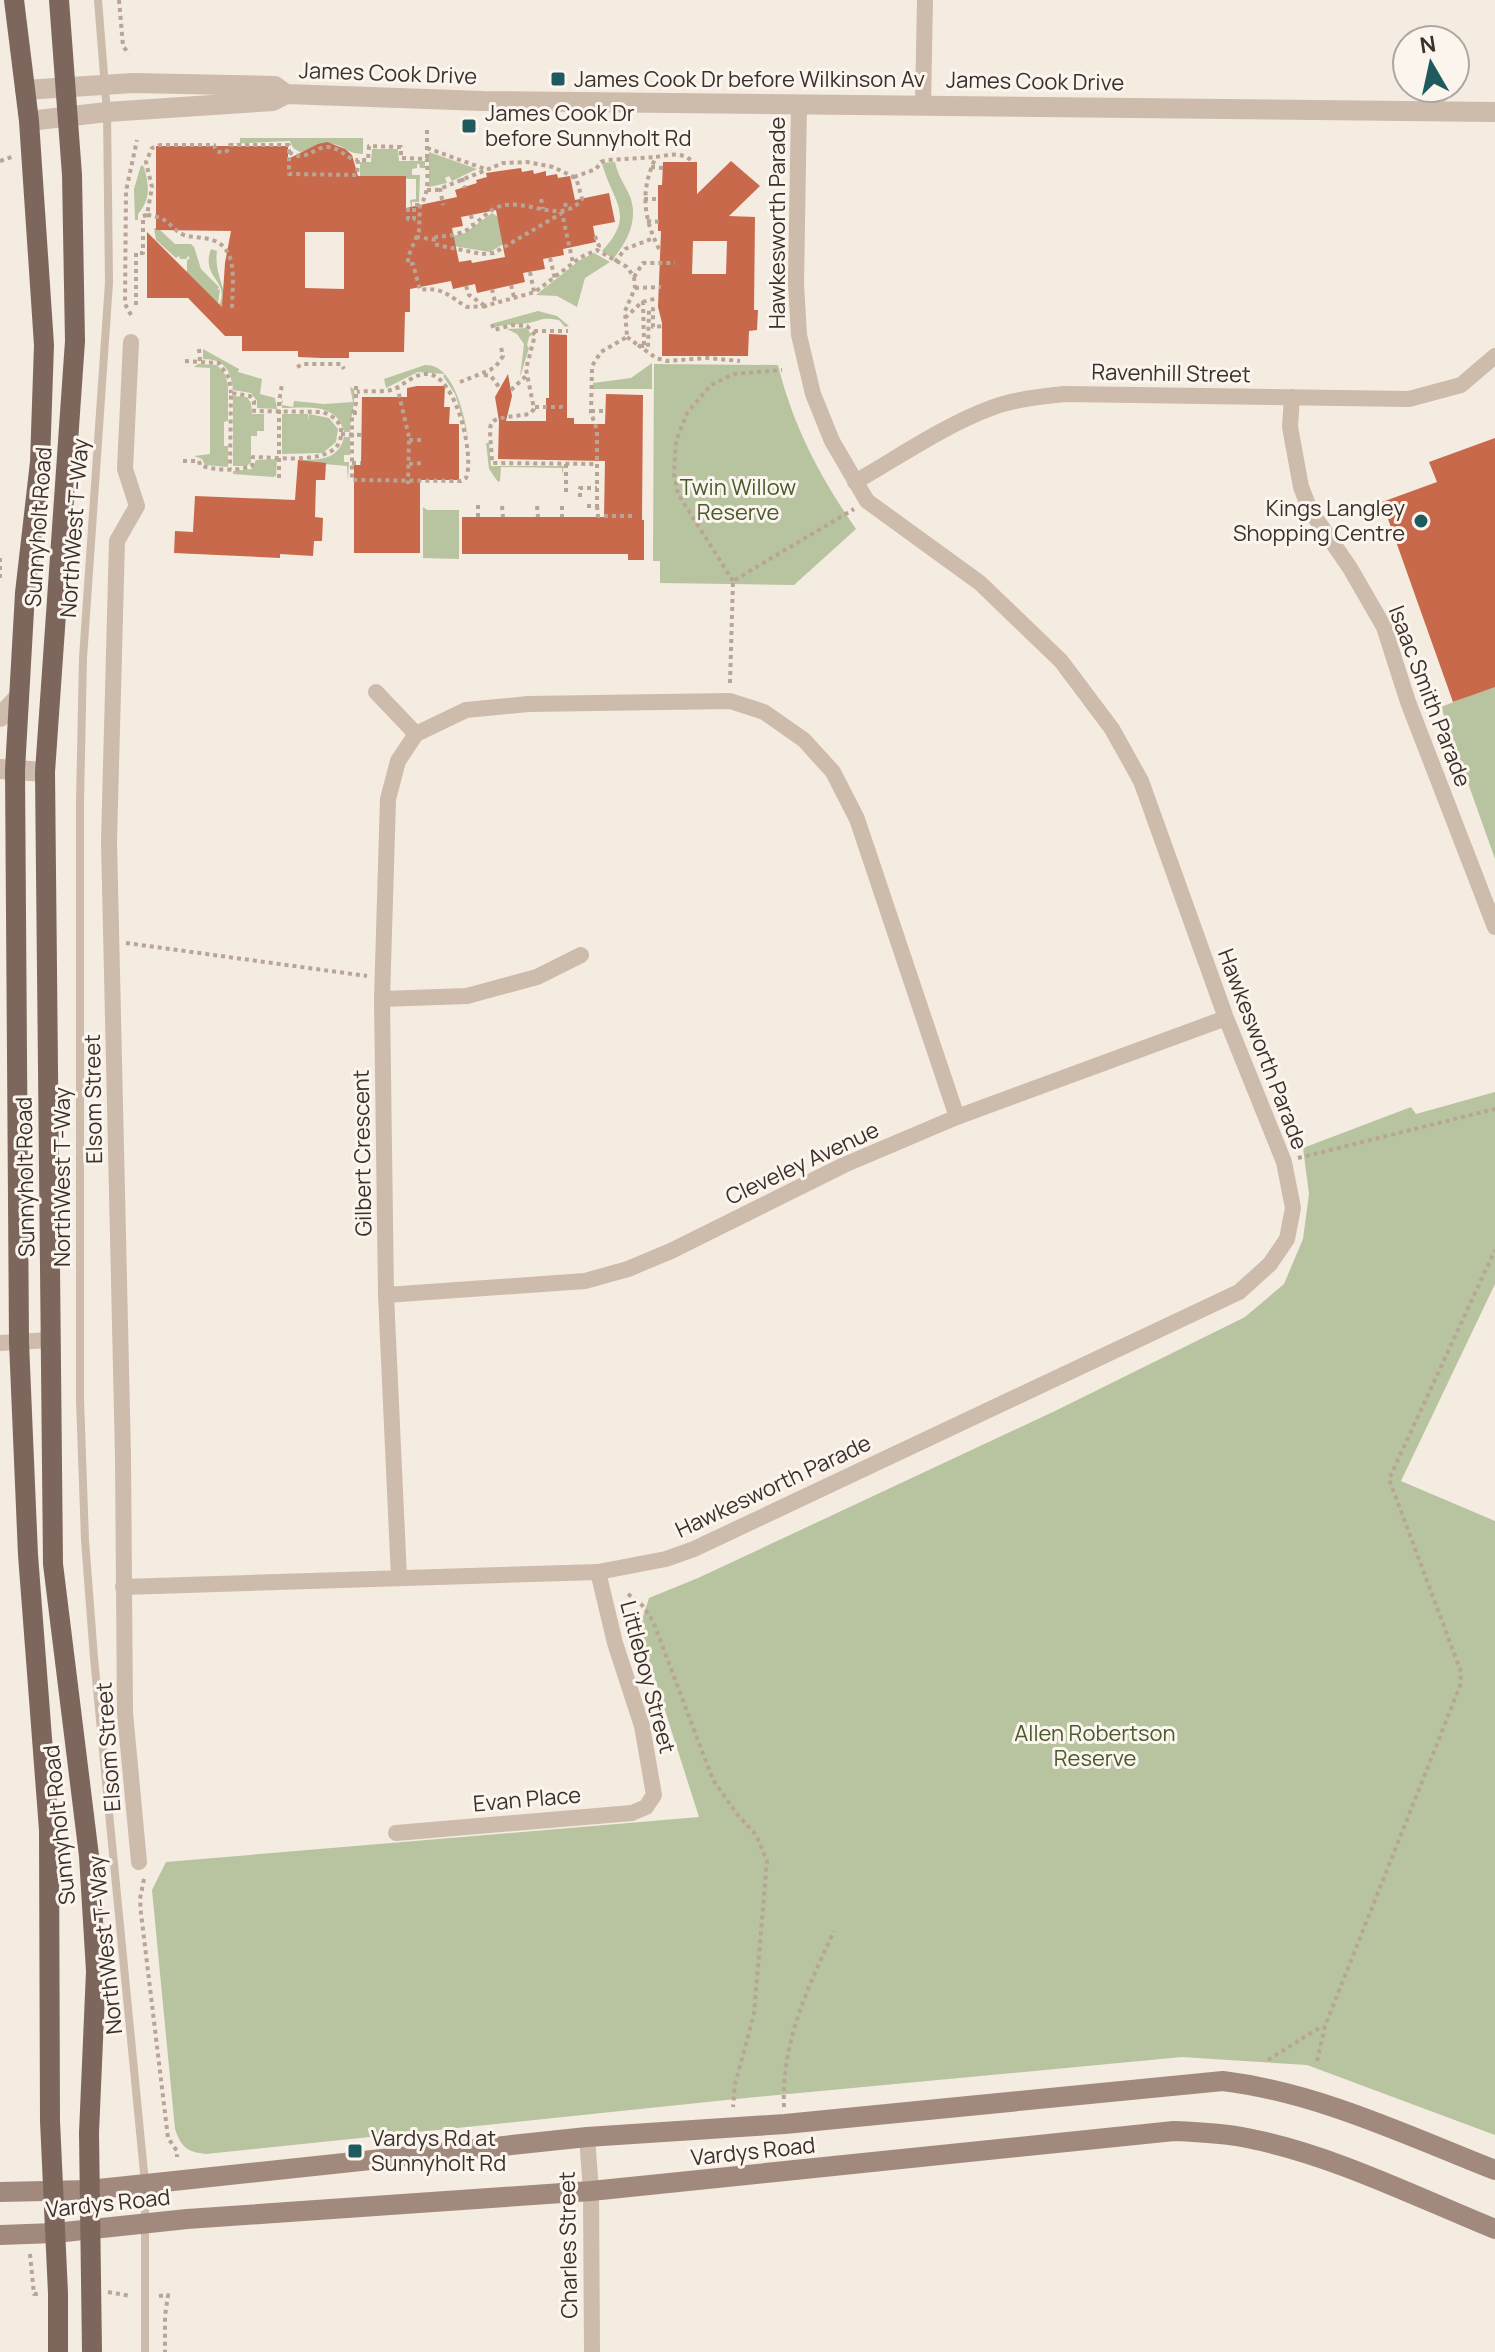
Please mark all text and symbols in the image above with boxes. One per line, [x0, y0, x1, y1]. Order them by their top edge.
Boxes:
north arrow [1391, 24, 1471, 104]
text: N [1418, 28, 1438, 60]
street label: James Cook Drive [298, 55, 478, 91]
place label: James Cook Dr before Wilkinson Av [574, 64, 925, 94]
street label: James Cook Drive [946, 64, 1125, 98]
marker: James Cook Dr before Wilkinson Av [549, 70, 567, 88]
place label: James Cook Dr before Sunnyholt Rd [485, 98, 692, 153]
marker: James Cook Dr before Sunnyholt Rd [460, 117, 478, 135]
street label: Hawkesworth Parade [762, 117, 792, 329]
street label: Ravenhill Street [1091, 357, 1251, 389]
street label: NorthWest T-Way [53, 437, 95, 619]
street label: Sunnyholt Road [17, 446, 59, 608]
park label: Twin Willow Reserve [680, 472, 796, 527]
place label: Kings Langley Shopping Centre [1233, 493, 1405, 548]
marker: Kings Langley Shopping Centre [1412, 512, 1430, 530]
street label: Isaac Smith Parade [1382, 601, 1478, 791]
street label: Hawkesworth Parade [1211, 944, 1315, 1154]
street label: Elsom Street [77, 1034, 109, 1164]
street label: Gilbert Crescent [346, 1069, 378, 1237]
street label: NorthWest T-Way [47, 1087, 77, 1267]
street label: Sunnyholt Road [9, 1097, 41, 1257]
street label: Cleveley Avenue [720, 1114, 884, 1212]
street label: Hawkesworth Parade [670, 1427, 876, 1545]
street label: Littleboy Street [613, 1597, 683, 1757]
street label: Elsom Street [88, 1681, 127, 1813]
park label: Allen Robertson Reserve [1014, 1718, 1176, 1773]
street label: Sunnyholt Road [36, 1744, 82, 1906]
street label: Evan Place [472, 1779, 582, 1819]
street label: NorthWest T-Way [81, 1854, 129, 2036]
place label: Vardys Rd at Sunnyholt Rd [371, 2123, 506, 2178]
street label: Vardys Road [689, 2130, 817, 2172]
marker: Vardys Rd at Sunnyholt Rd [346, 2142, 364, 2160]
street label: Charles Street [552, 2171, 584, 2319]
street label: Vardys Road [44, 2182, 172, 2224]

